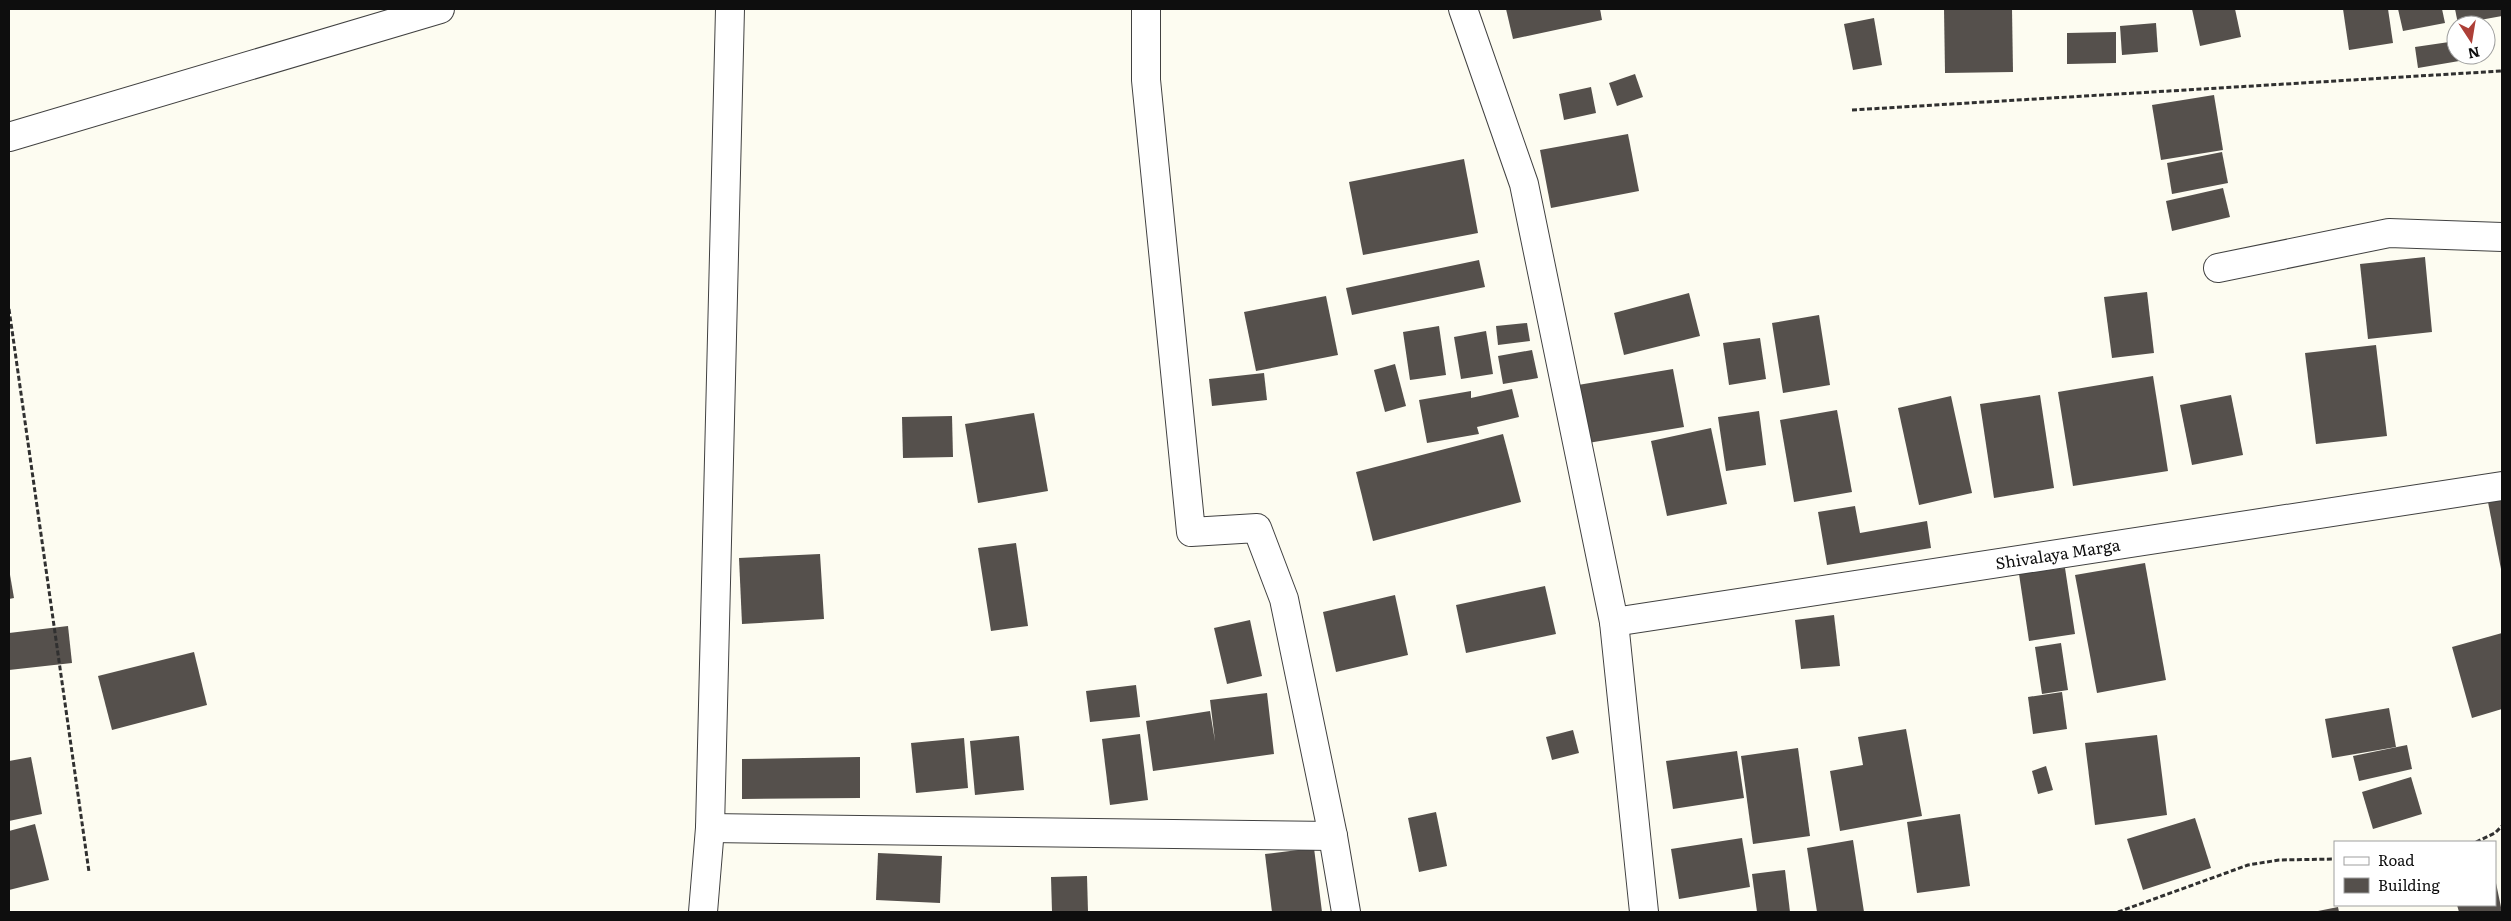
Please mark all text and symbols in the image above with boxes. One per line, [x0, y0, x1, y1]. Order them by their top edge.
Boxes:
north arrow [2446, 15, 2496, 65]
text: N [2466, 43, 2482, 65]
street label: Shivalaya Marga [1994, 532, 2122, 574]
legend [2334, 841, 2496, 906]
text: Road [2378, 848, 2414, 871]
text: Building [2378, 873, 2440, 896]

